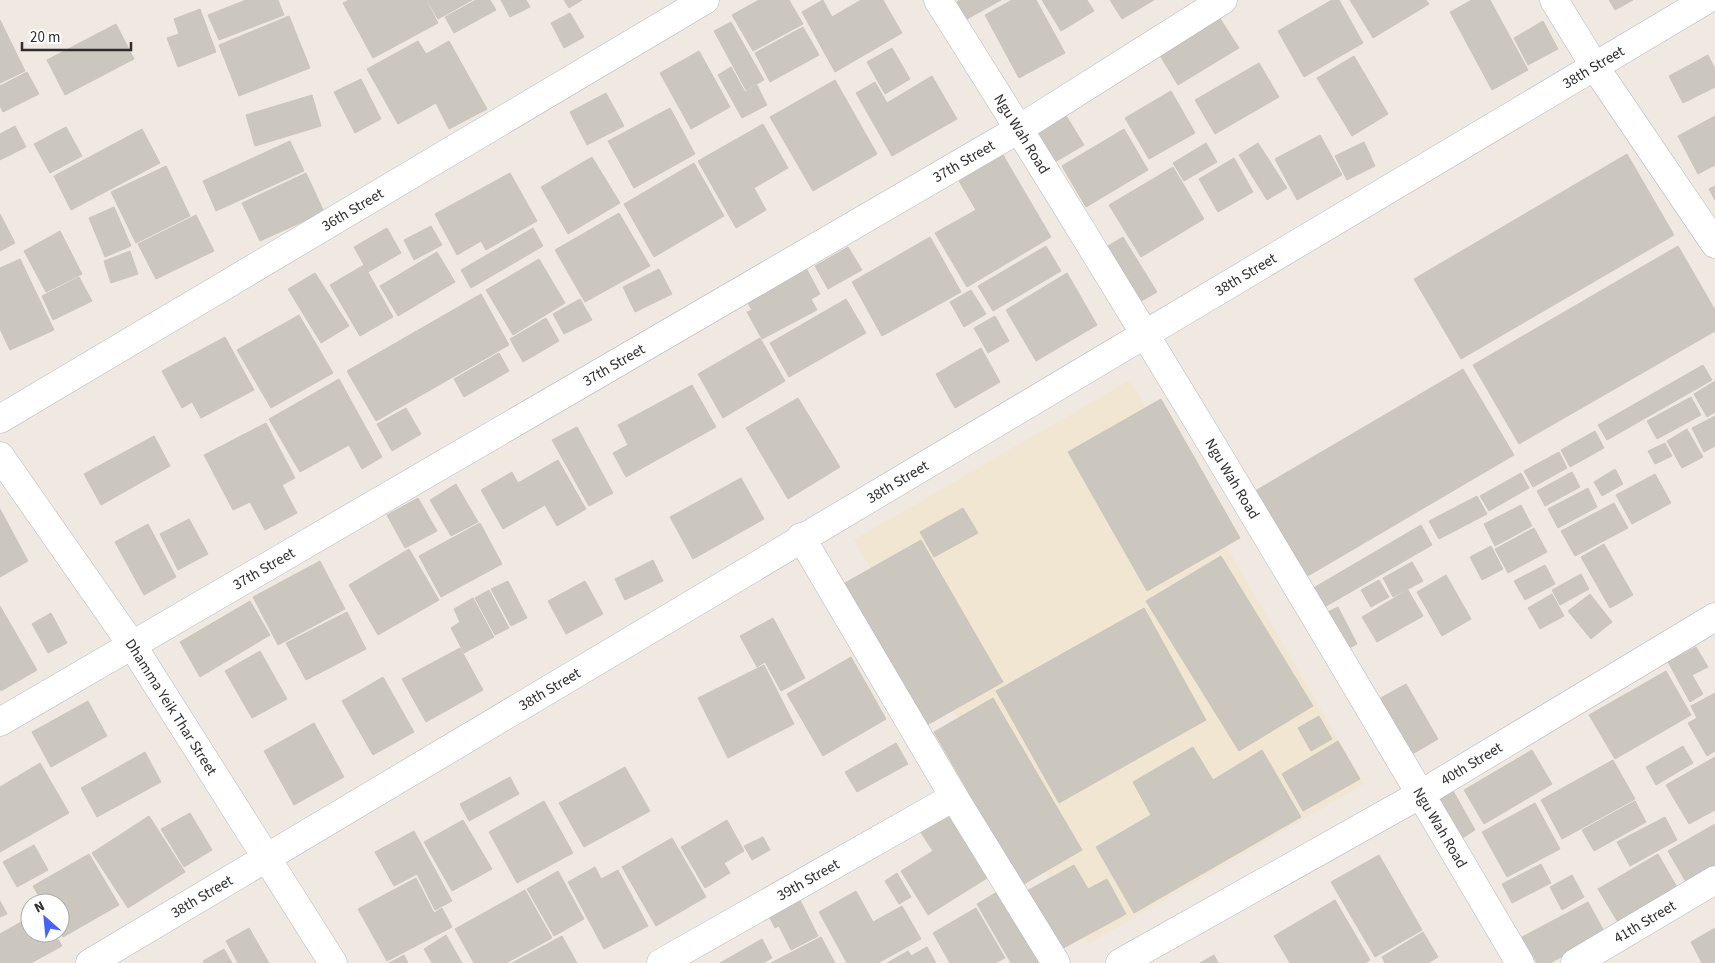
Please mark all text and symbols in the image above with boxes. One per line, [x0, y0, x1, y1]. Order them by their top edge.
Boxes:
scale bar [22, 20, 131, 52]
text: 20 m [30, 27, 60, 48]
street label: 38th Street [1559, 41, 1629, 94]
street label: Ngu Wah Road [988, 90, 1054, 178]
street label: 37th Street [929, 135, 999, 188]
street label: 36th Street [318, 183, 388, 237]
street label: 38th Street [1211, 248, 1281, 302]
street label: 37th Street [579, 339, 649, 392]
street label: Ngu Wah Road [1200, 435, 1264, 523]
street label: 38th Street [863, 456, 933, 509]
street label: 37th Street [229, 543, 299, 595]
street label: Dhamma Yeik Thar Street [120, 635, 222, 780]
street label: 38th Street [515, 663, 585, 716]
street label: 40th Street [1437, 737, 1507, 791]
street label: Ngu Wah Road [1408, 783, 1472, 872]
street label: 39th Street [773, 854, 843, 906]
street label: 38th Street [167, 870, 237, 924]
north arrow [20, 893, 70, 943]
text: N [31, 896, 48, 918]
street label: 41th Street [1610, 896, 1680, 949]

